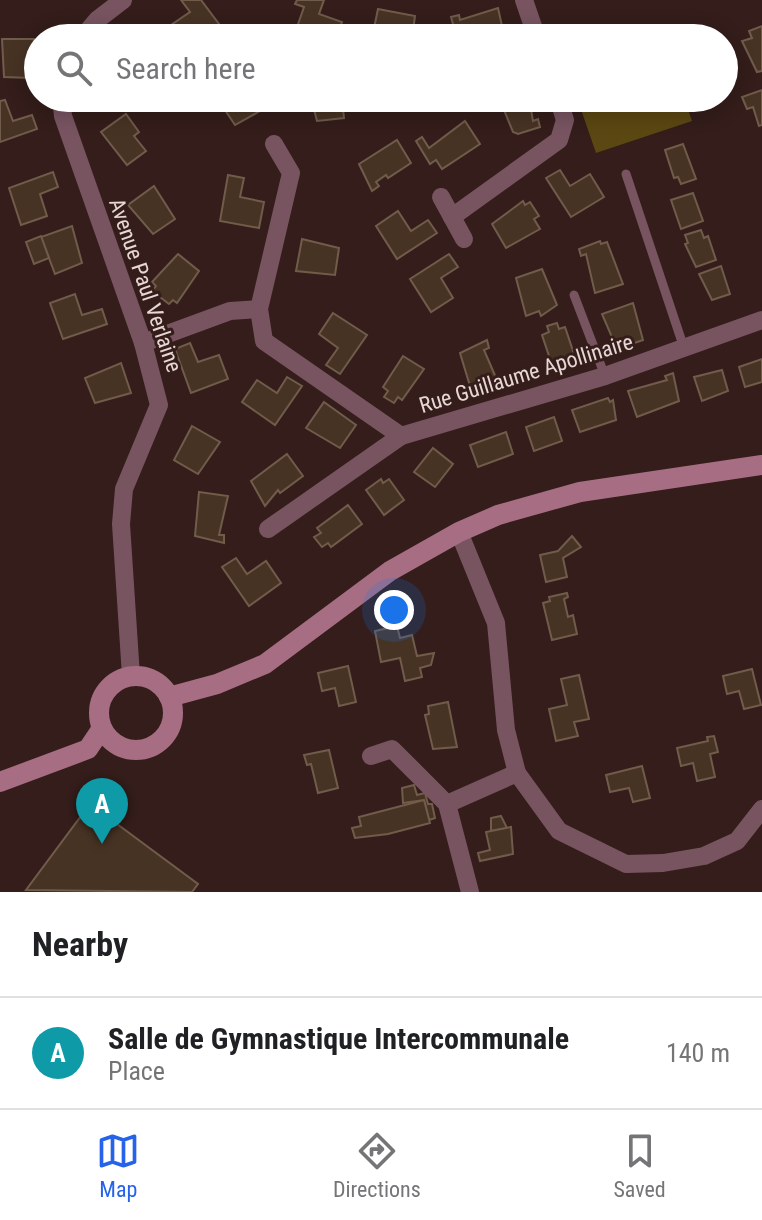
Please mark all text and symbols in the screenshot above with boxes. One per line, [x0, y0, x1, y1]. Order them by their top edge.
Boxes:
search box [24, 24, 738, 112]
icon: search [52, 46, 96, 90]
text: Search here [116, 51, 256, 86]
street label: Avenue Paul Verlaine [104, 195, 187, 375]
street label: Rue Guillaume Apollinaire [416, 329, 636, 418]
your location [374, 590, 414, 630]
pin: A [76, 778, 128, 844]
text: Nearby [32, 924, 128, 964]
text: Salle de Gymnastique Intercommunale [108, 1021, 569, 1056]
text: A [50, 1038, 66, 1068]
text: 140 m [666, 1038, 730, 1068]
text: Place [108, 1056, 165, 1086]
tab: Map [96, 1129, 140, 1202]
tab: Directions [333, 1129, 421, 1202]
tab: Saved [613, 1129, 666, 1202]

